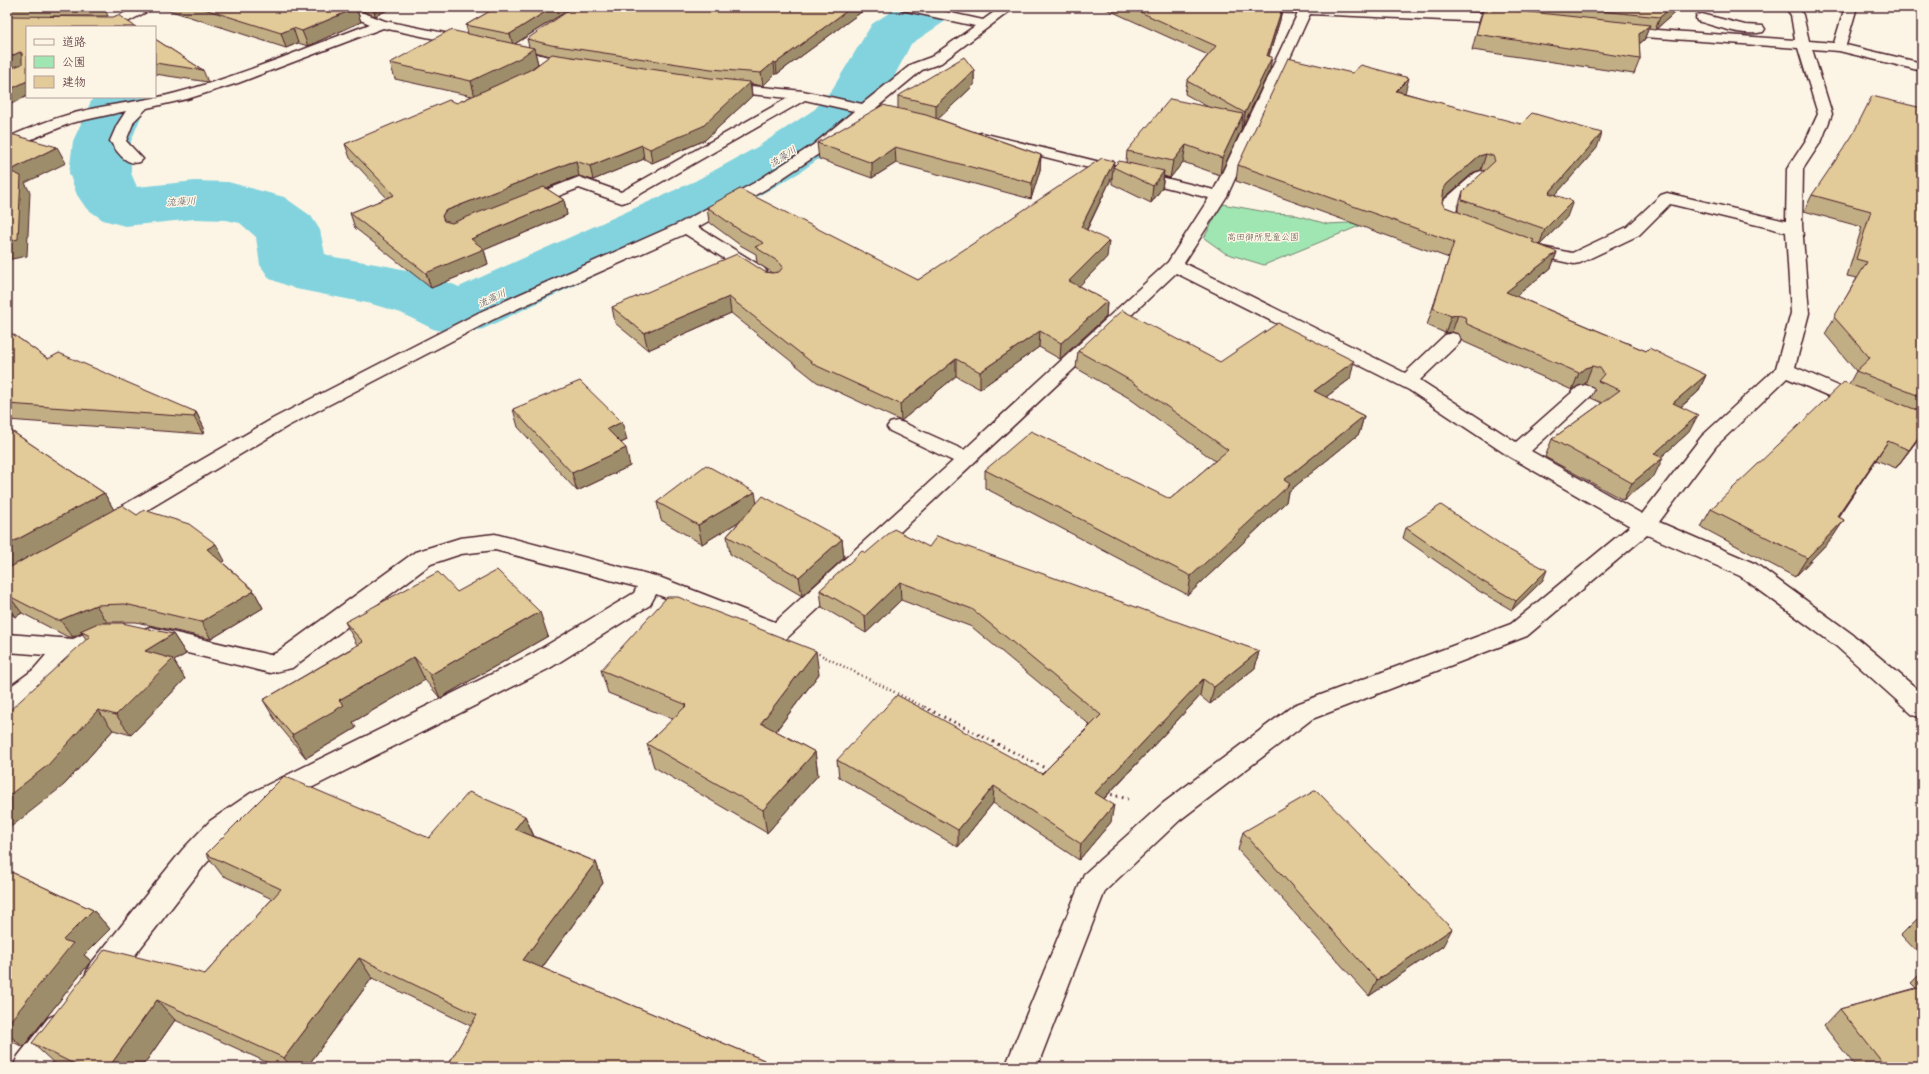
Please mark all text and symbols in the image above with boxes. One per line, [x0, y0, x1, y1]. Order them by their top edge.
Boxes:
legend [26, 26, 156, 98]
text: 道路 [62, 35, 86, 50]
text: 公園 [62, 55, 86, 70]
text: 建物 [62, 75, 86, 90]
water label: 流藻川 [767, 144, 799, 170]
water label: 流藻川 [166, 195, 196, 209]
park label: 高田御所児童公園 [1227, 232, 1299, 243]
water label: 流藻川 [476, 287, 508, 311]

